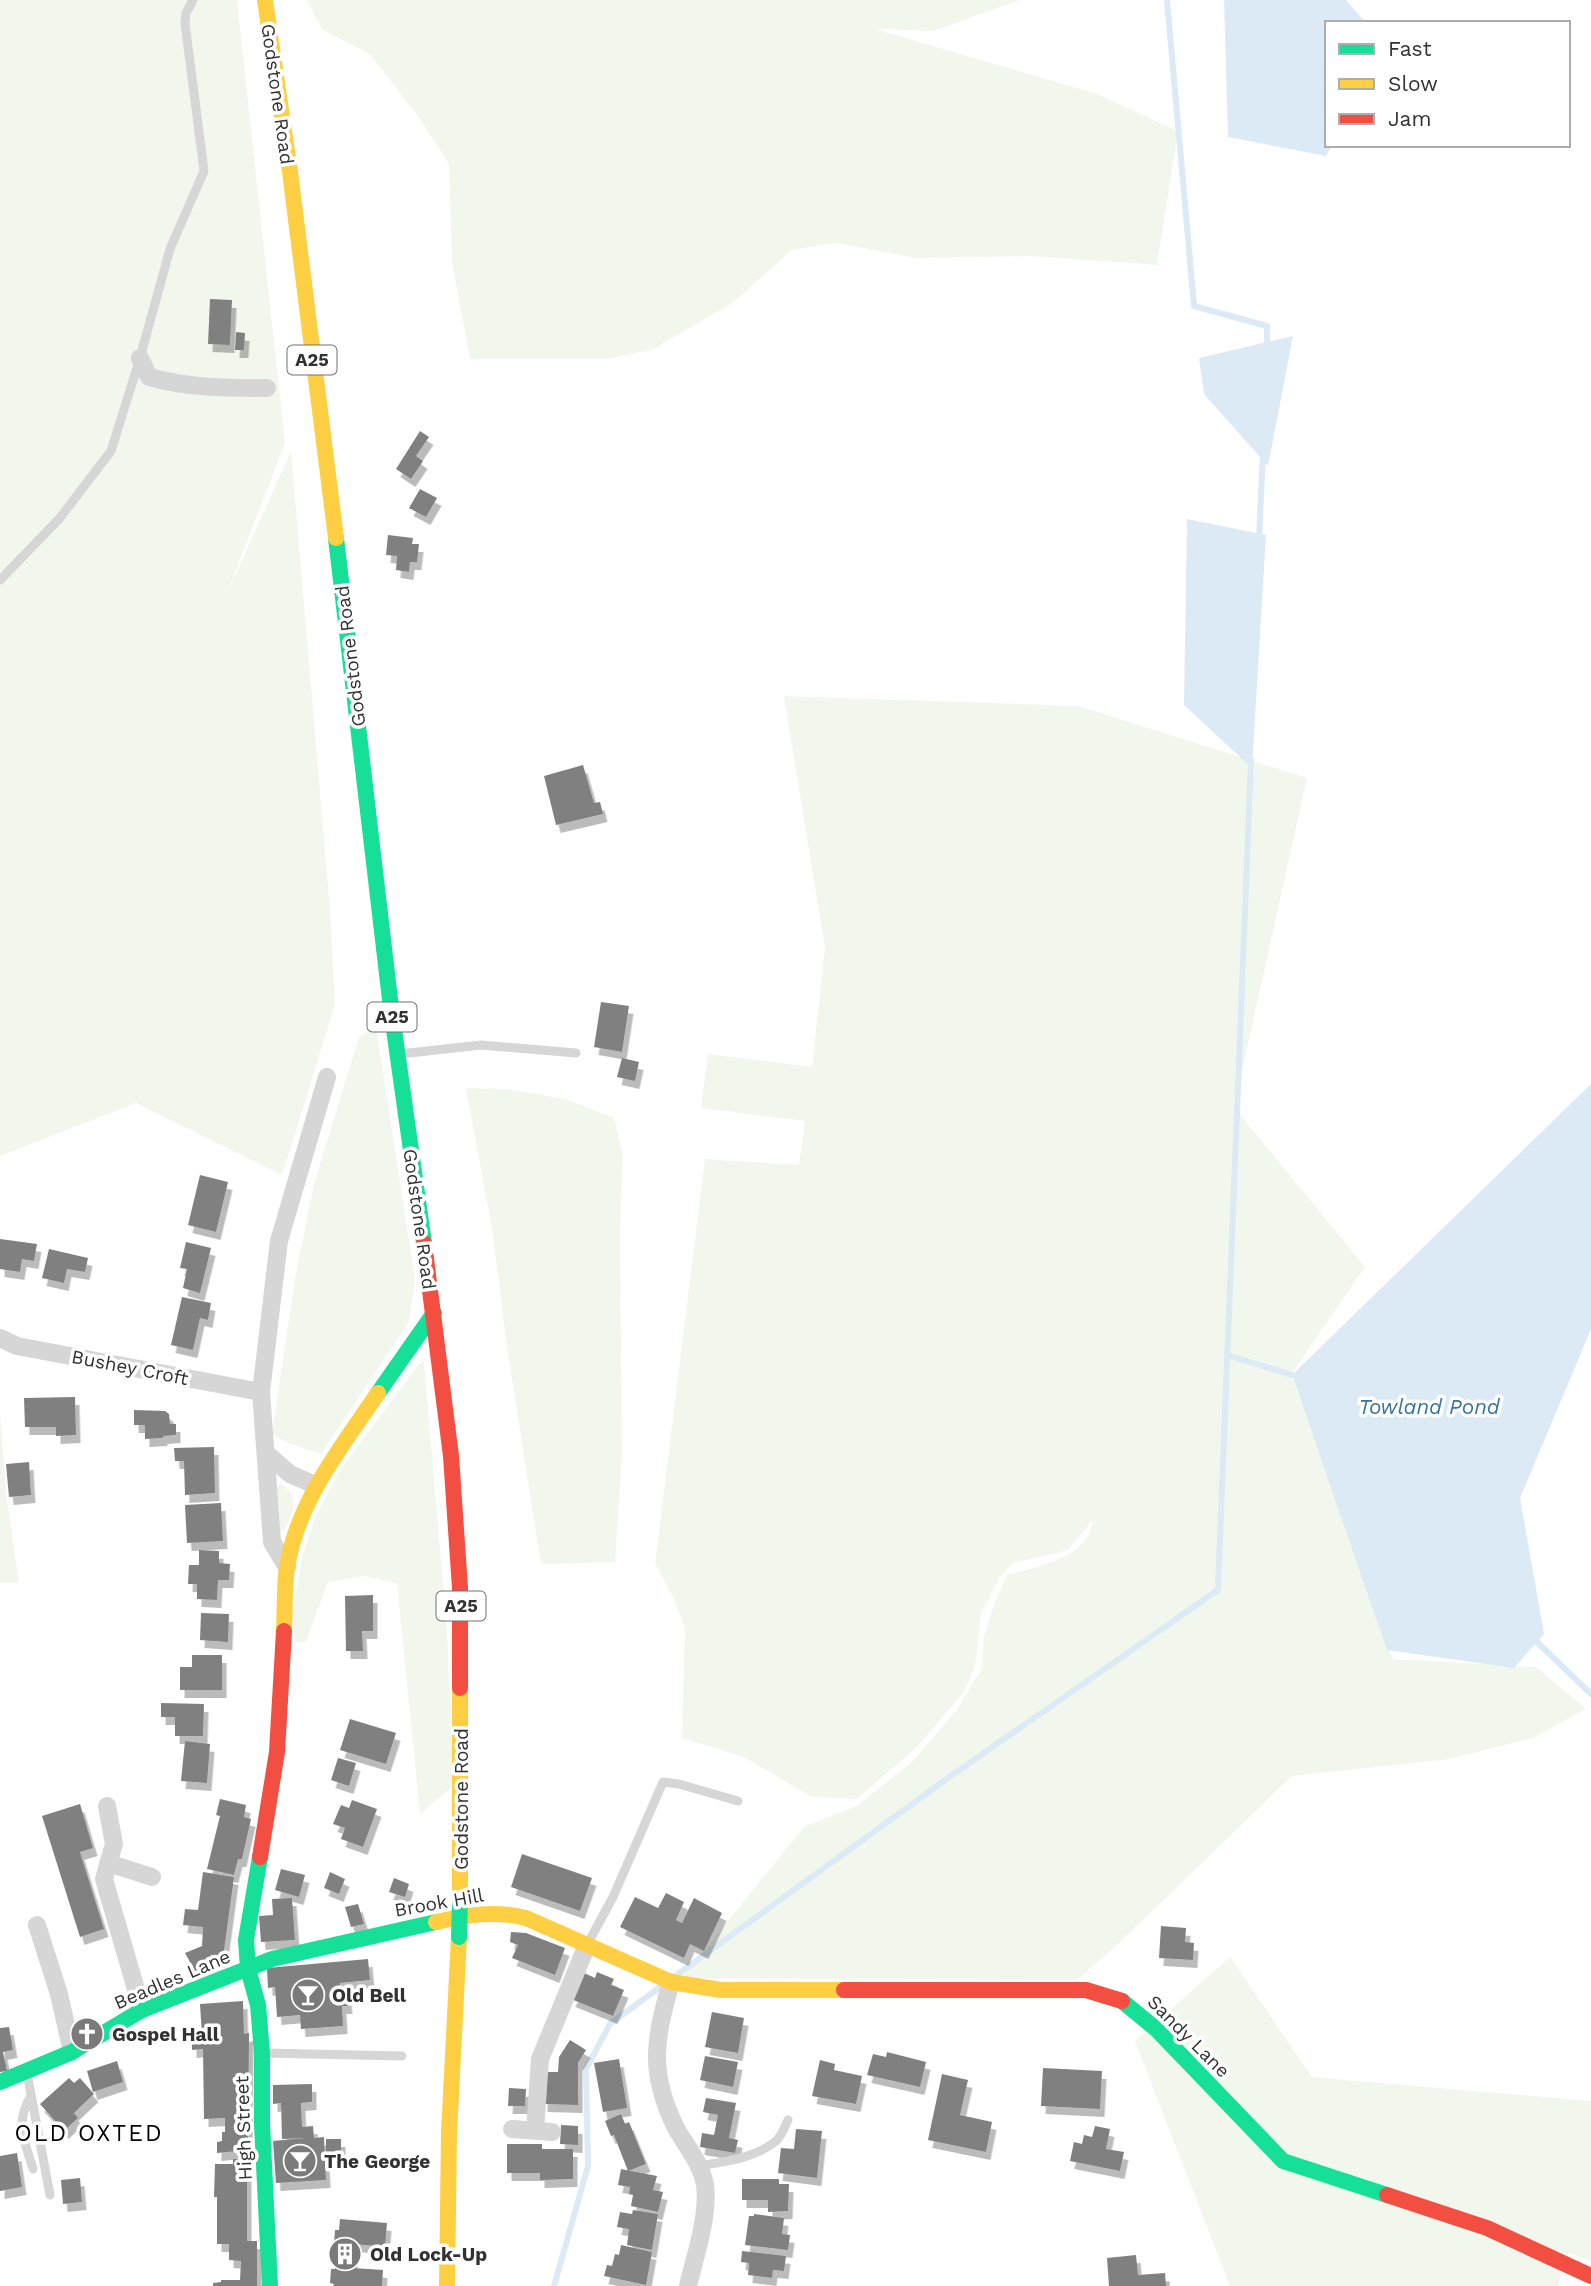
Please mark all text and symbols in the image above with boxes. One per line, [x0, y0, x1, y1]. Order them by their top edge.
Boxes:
legend [1325, 21, 1570, 147]
street label: Godstone Road [256, 22, 299, 166]
text: Fast [1388, 36, 1432, 61]
text: Slow [1388, 71, 1438, 96]
text: Jam [1388, 106, 1431, 131]
road number: A25 [288, 346, 336, 374]
street label: Godstone Road [330, 584, 371, 728]
road number: A25 [368, 1002, 416, 1032]
street label: Godstone Road [398, 1147, 441, 1291]
street label: Bushey Croft [70, 1345, 190, 1390]
water label: Towland Pond [1358, 1394, 1501, 1419]
road number: A25 [436, 1591, 486, 1620]
street label: Godstone Road [450, 1728, 473, 1870]
street label: Brook Hill [393, 1883, 486, 1922]
street label: Beadles Lane [111, 1945, 234, 2014]
bar icon: Old Bell [289, 1976, 327, 2014]
place label: Old Bell [332, 1984, 407, 2007]
street label: Sandy Lane [1143, 1990, 1235, 2082]
church icon: Gospel Hall [68, 2015, 106, 2053]
place label: Gospel Hall [112, 2023, 220, 2046]
street label: High Street [230, 2075, 257, 2181]
district label: OLD OXTED [15, 2120, 164, 2147]
bar icon: The George [281, 2142, 319, 2180]
place label: The George [324, 2150, 430, 2173]
building icon: Old Lock-Up [326, 2235, 364, 2273]
place label: Old Lock-Up [370, 2243, 487, 2266]

